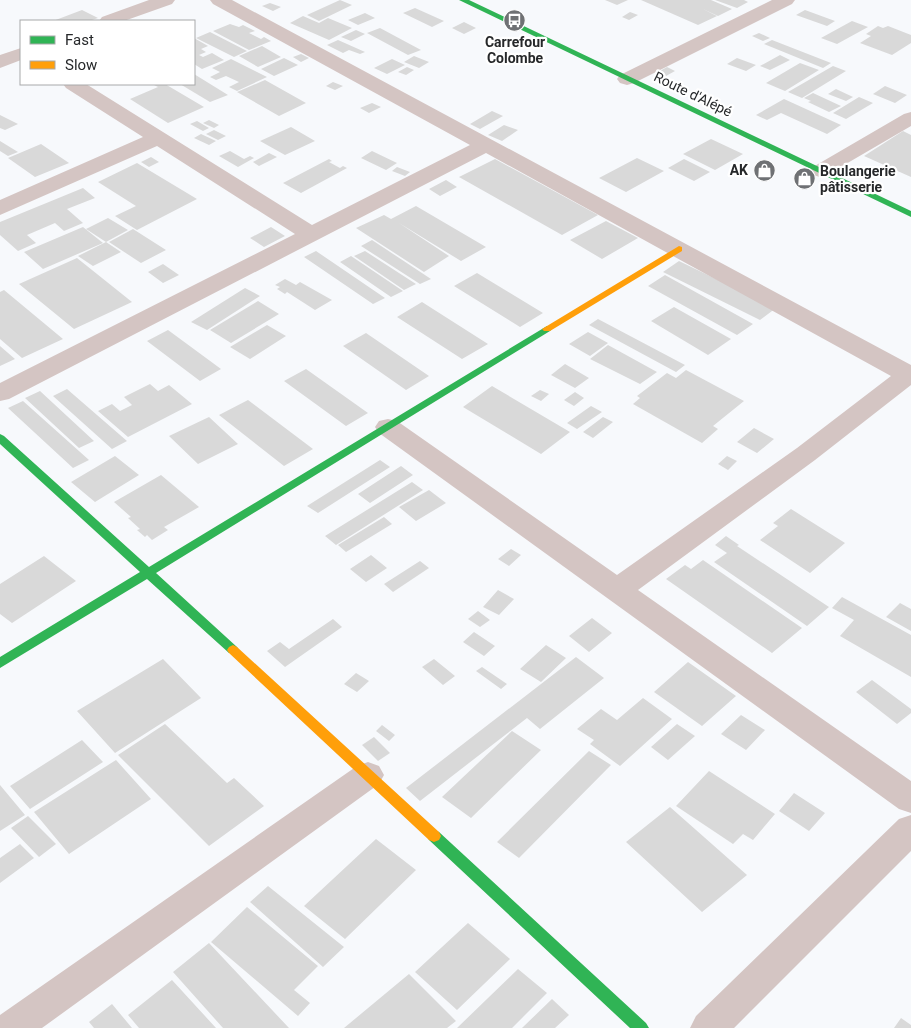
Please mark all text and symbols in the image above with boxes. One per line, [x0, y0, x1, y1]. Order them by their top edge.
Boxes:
bus stop icon: Carrefour Colombe [503, 8, 527, 32]
legend [20, 20, 195, 85]
text: Fast [65, 31, 94, 49]
place label: Carrefour Colombe [485, 34, 545, 66]
text: Slow [65, 56, 97, 74]
street label: Route d'Alépé [651, 68, 735, 120]
shop icon: AK [752, 158, 776, 182]
place label: AK [730, 162, 748, 178]
place label: Boulangerie pâtisserie [820, 163, 896, 195]
shop icon: Boulangerie pâtisserie [792, 167, 816, 191]

